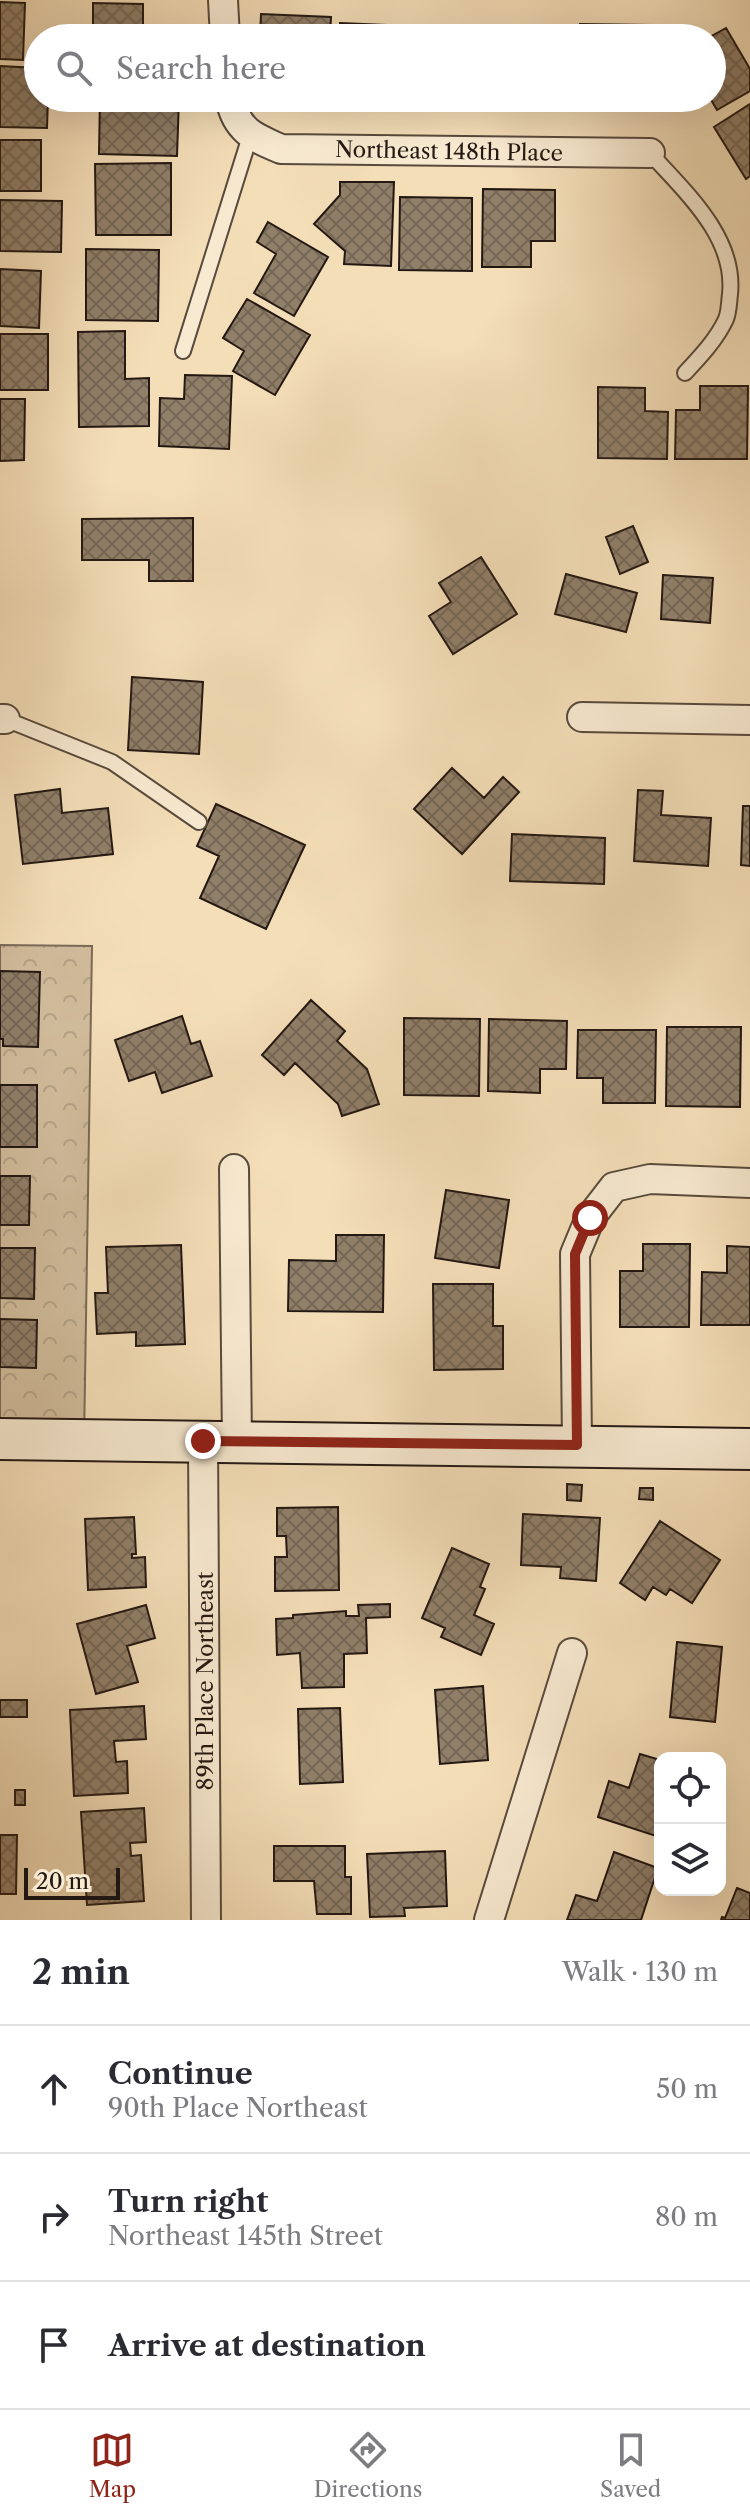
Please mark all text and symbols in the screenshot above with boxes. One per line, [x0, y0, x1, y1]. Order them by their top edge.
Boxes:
search box [24, 24, 726, 112]
icon: search [52, 46, 96, 90]
text: Search here [116, 50, 286, 87]
street label: Northeast 148th Place [335, 136, 563, 167]
route start [572, 1200, 608, 1236]
route end [185, 1423, 221, 1459]
street label: 89th Place Northeast [192, 1571, 219, 1790]
map controls [654, 1752, 726, 1896]
button: locate [654, 1752, 726, 1824]
button: layers [654, 1824, 726, 1896]
scale bar [24, 1864, 120, 1900]
text: 20 m [36, 1868, 89, 1895]
text: 2 min [32, 1951, 130, 1993]
text: Walk · 130 m [562, 1956, 718, 1988]
text: Continue [108, 2055, 253, 2092]
icon: ahead [32, 2067, 76, 2111]
text: 50 m [656, 2073, 718, 2105]
text: 90th Place Northeast [108, 2092, 368, 2124]
text: Turn right [108, 2183, 268, 2220]
icon: right [32, 2195, 76, 2239]
text: 80 m [655, 2201, 718, 2233]
text: Northeast 145th Street [108, 2220, 383, 2252]
icon: arrive [32, 2323, 76, 2367]
text: Arrive at destination [108, 2327, 426, 2364]
tab: Map [89, 2428, 136, 2503]
tab: Directions [314, 2428, 422, 2503]
tab: Saved [600, 2428, 661, 2503]

